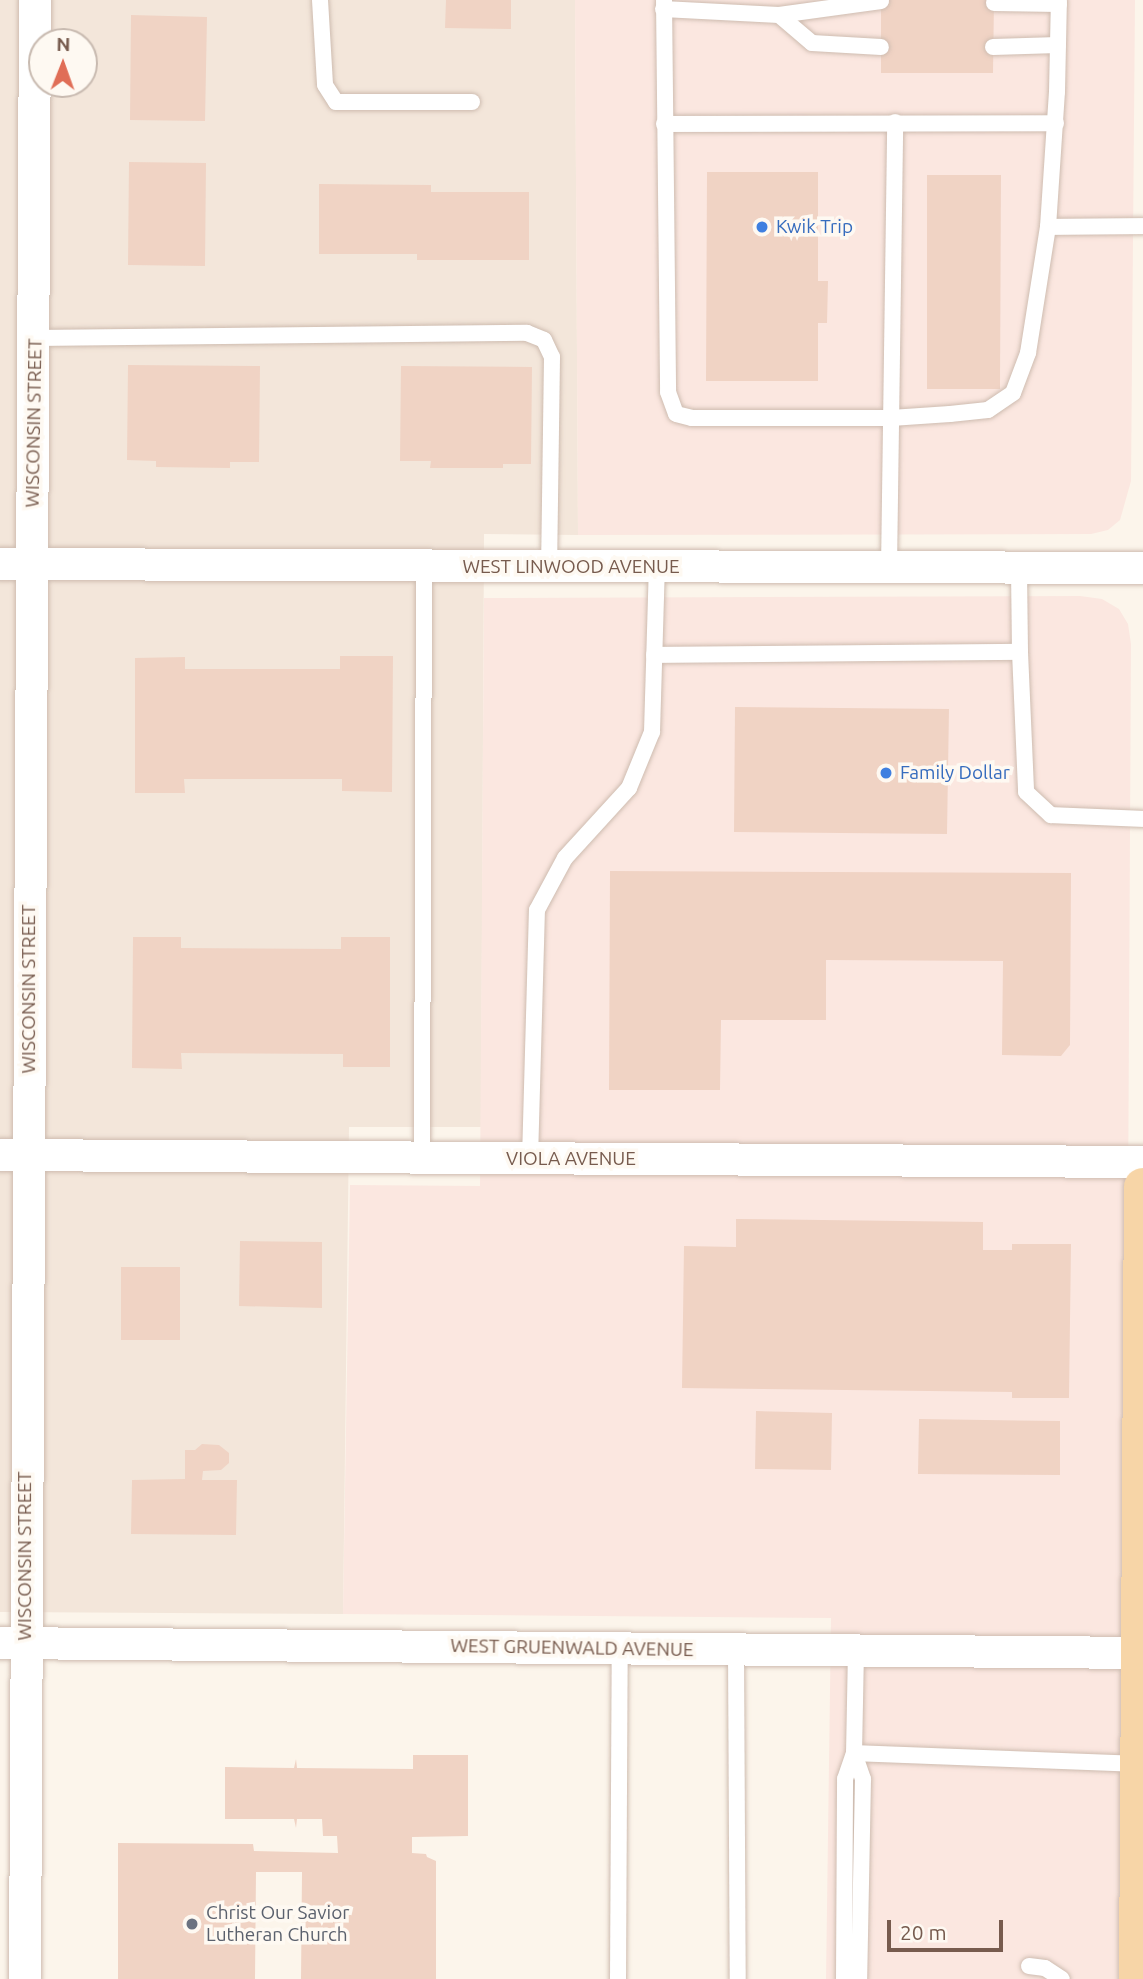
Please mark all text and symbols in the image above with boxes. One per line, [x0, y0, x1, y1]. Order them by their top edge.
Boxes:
north arrow [28, 28, 98, 98]
text: N [56, 33, 71, 55]
place label: Kwik Trip [776, 216, 853, 238]
marker: Kwik Trip [754, 219, 770, 235]
street label: WISCONSIN STREET [21, 338, 47, 508]
street label: WEST LINWOOD AVENUE [462, 556, 680, 578]
place label: Family Dollar [900, 762, 1010, 784]
marker: Family Dollar [878, 765, 894, 781]
street label: WISCONSIN STREET [18, 904, 40, 1074]
street label: VIOLA AVENUE [506, 1148, 636, 1170]
street label: WISCONSIN STREET [14, 1471, 36, 1641]
street label: WEST GRUENWALD AVENUE [450, 1634, 694, 1662]
place label: Christ Our Savior Lutheran Church [206, 1902, 349, 1946]
scale bar [891, 1906, 1006, 1950]
marker: Christ Our Savior Lutheran Church [184, 1916, 200, 1932]
text: 20 m [900, 1920, 947, 1944]

